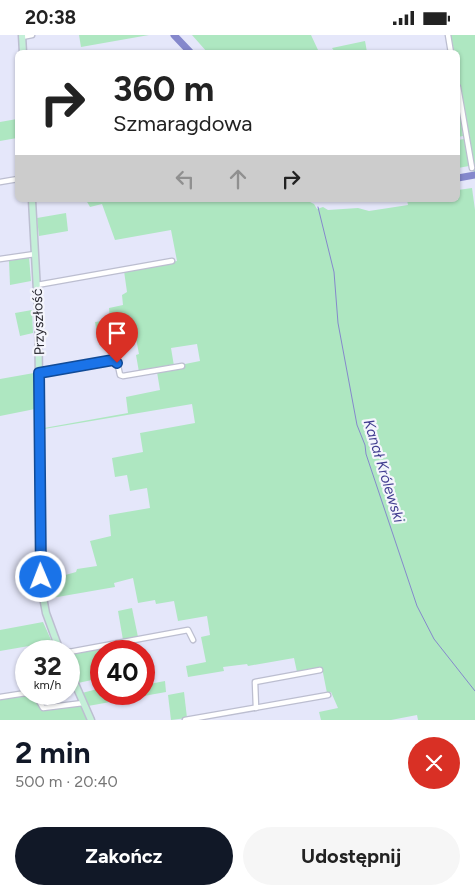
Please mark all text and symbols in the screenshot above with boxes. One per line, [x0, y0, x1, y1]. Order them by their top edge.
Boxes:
text: 20:38 [25, 6, 76, 29]
text: 360 m [113, 68, 214, 110]
icon: right [30, 70, 95, 135]
text: Szmaragdowa [113, 110, 252, 137]
icon: left [171, 165, 199, 193]
icon: ahead [224, 165, 252, 193]
icon: right [277, 165, 305, 193]
street label: Przyszłość [29, 288, 48, 356]
pin [96, 312, 138, 363]
icon: arrive [103, 319, 131, 347]
water label: Kanał Królewski [360, 417, 408, 525]
position arrow [14, 550, 66, 602]
speed limit sign: 40 [90, 640, 155, 705]
text: 32 [33, 651, 62, 681]
text: km/h [34, 678, 61, 692]
text: 2 min [15, 734, 91, 771]
button: close [408, 737, 460, 789]
text: 500 m · 20:40 [15, 772, 118, 791]
button: Zakończ [15, 827, 233, 885]
button: Udostępnij [243, 827, 460, 885]

